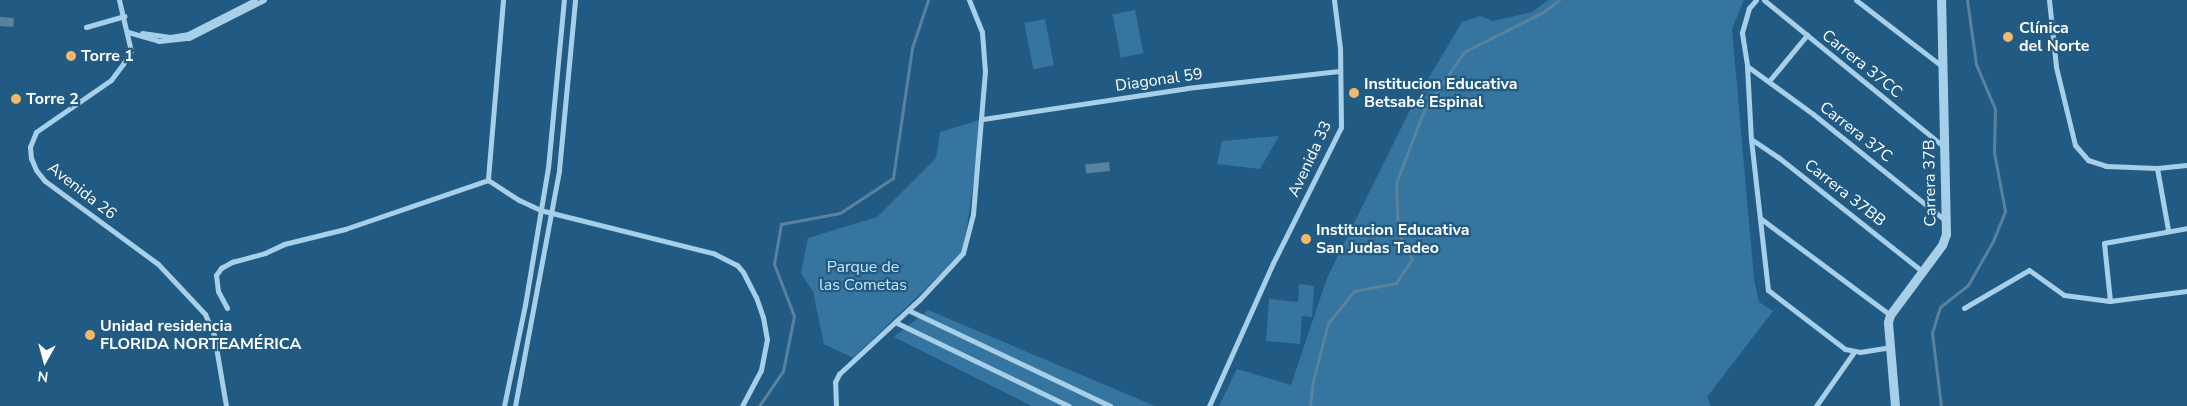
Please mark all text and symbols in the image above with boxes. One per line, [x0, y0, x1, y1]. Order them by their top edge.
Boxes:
place label: Clínica del Norte [2019, 18, 2089, 56]
street label: Carrera 37CC [1818, 26, 1906, 102]
marker: Clínica del Norte [2001, 30, 2015, 44]
place label: Torre 1 [81, 46, 134, 66]
marker: Torre 1 [65, 50, 77, 62]
street label: Diagonal 59 [1114, 64, 1204, 96]
place label: Institucion Educativa Betsabé Espinal [1364, 74, 1518, 112]
marker: Institucion Educativa Betsabé Espinal [1348, 87, 1360, 99]
place label: Torre 2 [26, 89, 79, 109]
marker: Torre 2 [10, 93, 22, 105]
street label: Carrera 37C [1816, 98, 1896, 166]
street label: Avenida 33 [1284, 118, 1336, 200]
street label: Carrera 37B [1920, 139, 1940, 227]
street label: Carrera 37BB [1801, 155, 1889, 231]
street label: Avenida 26 [44, 158, 120, 224]
place label: Institucion Educativa San Judas Tadeo [1316, 220, 1470, 258]
marker: Institucion Educativa San Judas Tadeo [1300, 233, 1312, 245]
park label: Parque de las Cometas [819, 257, 907, 295]
place label: Unidad residencia FLORIDA NORTEAMÉRICA [100, 316, 301, 354]
marker: Unidad residencia FLORIDA NORTEAMÉRICA [84, 329, 96, 341]
north arrow [20, 336, 70, 386]
text: N [37, 366, 49, 386]

